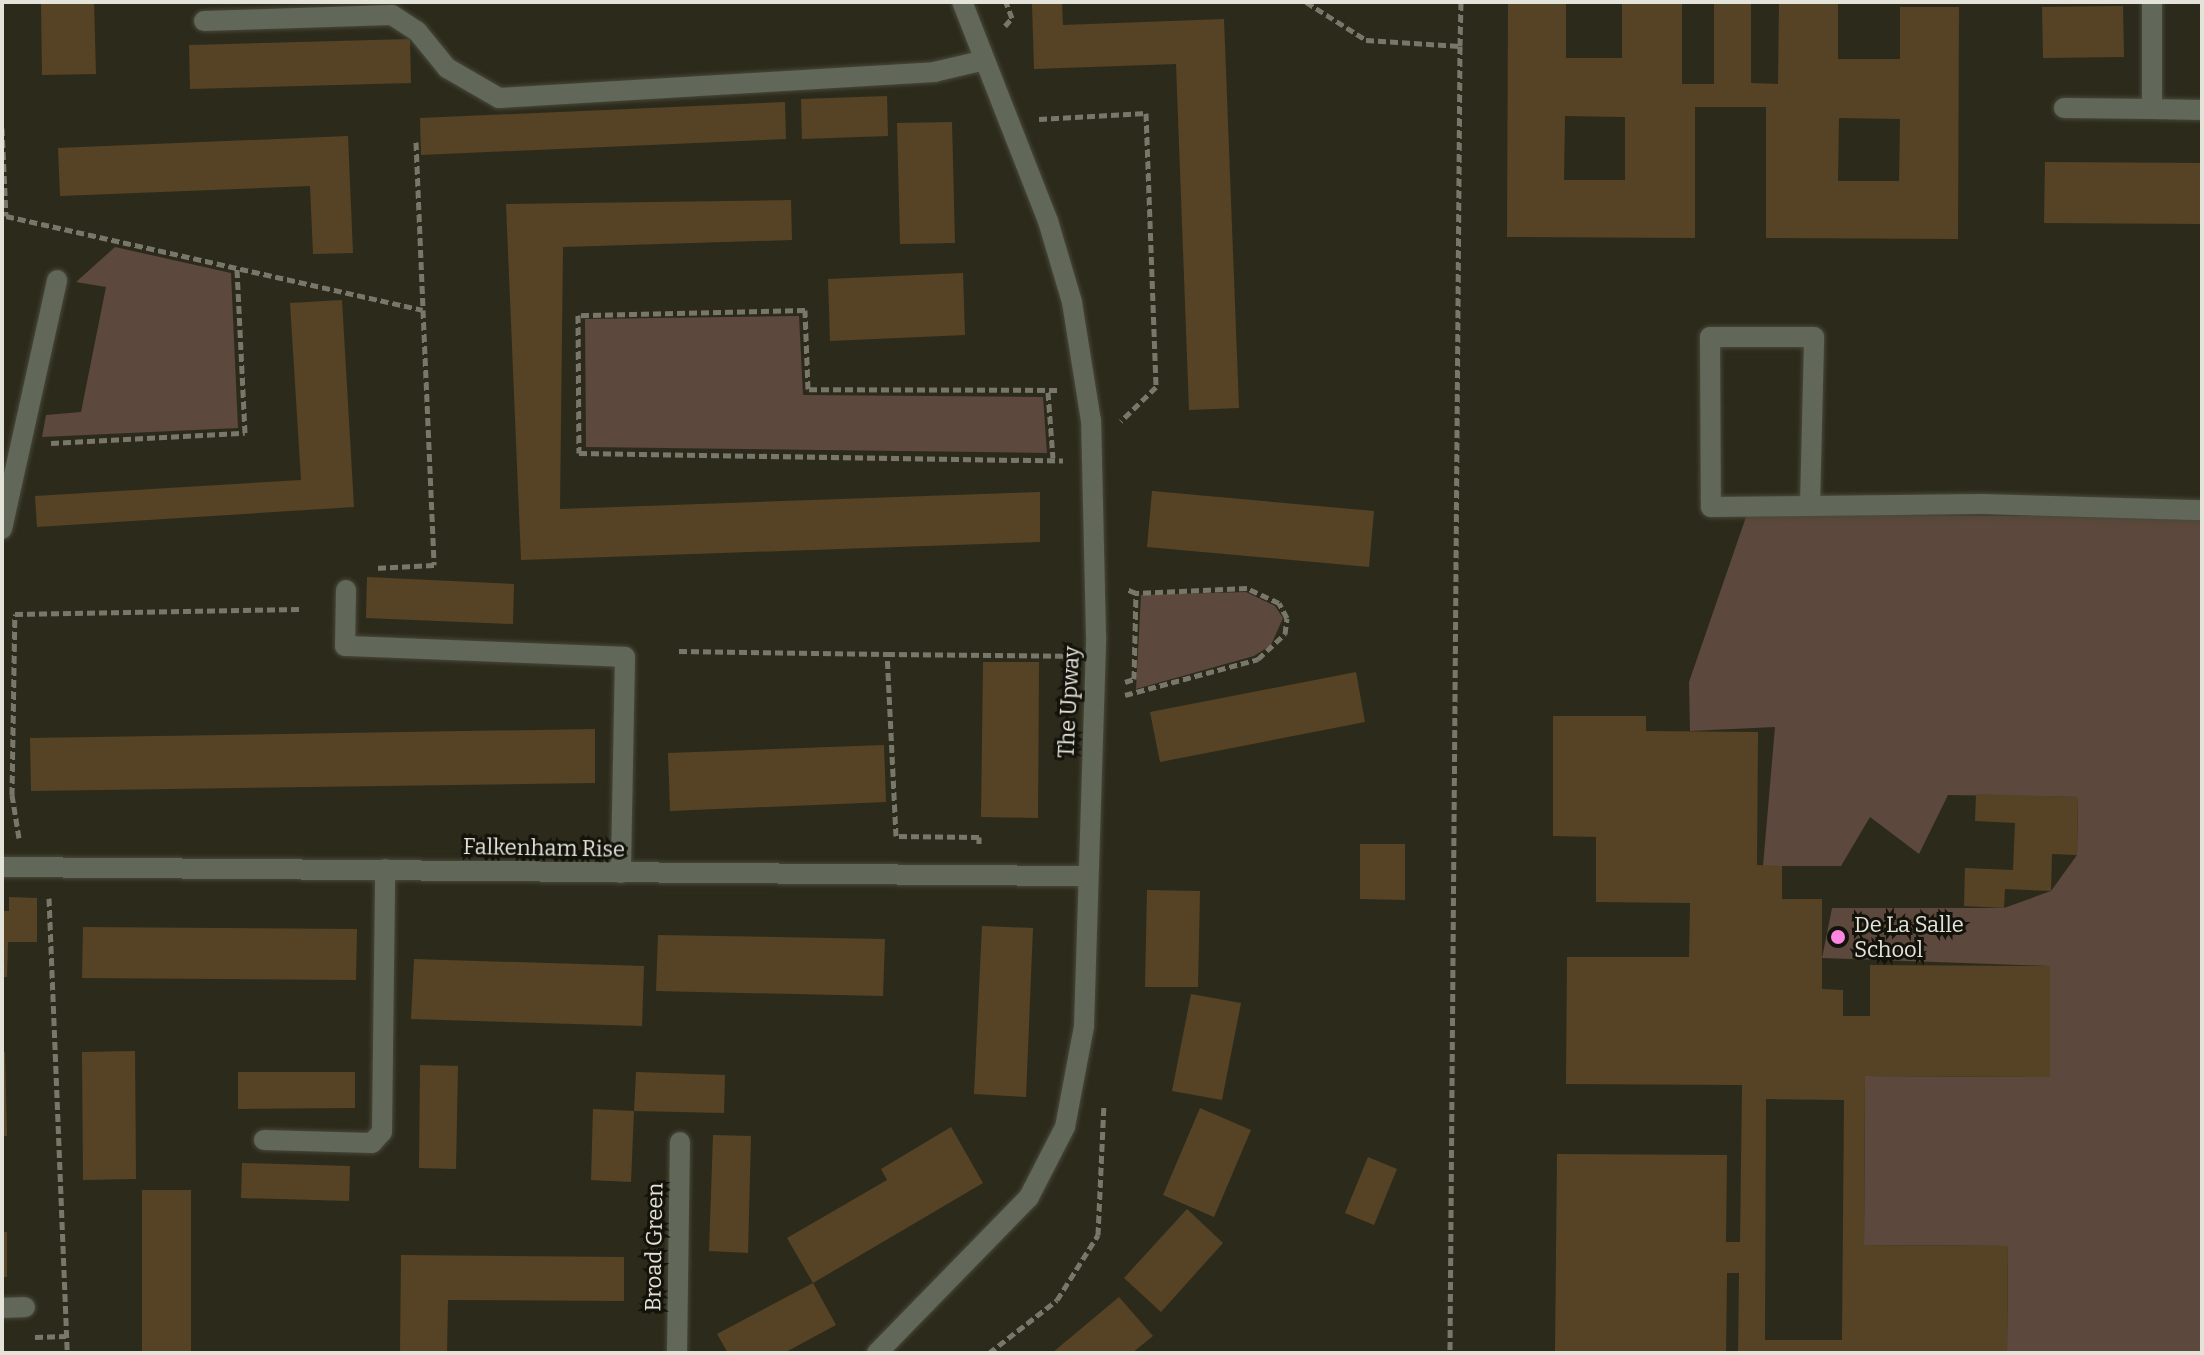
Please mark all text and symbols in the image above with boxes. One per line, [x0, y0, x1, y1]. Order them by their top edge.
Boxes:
street label: The Upway [1053, 645, 1085, 759]
street label: Falkenham Rise [463, 833, 625, 863]
place label: De La Salle School [1854, 911, 1964, 962]
marker: De La Salle School [1829, 928, 1847, 946]
street label: Broad Green [640, 1183, 668, 1311]

